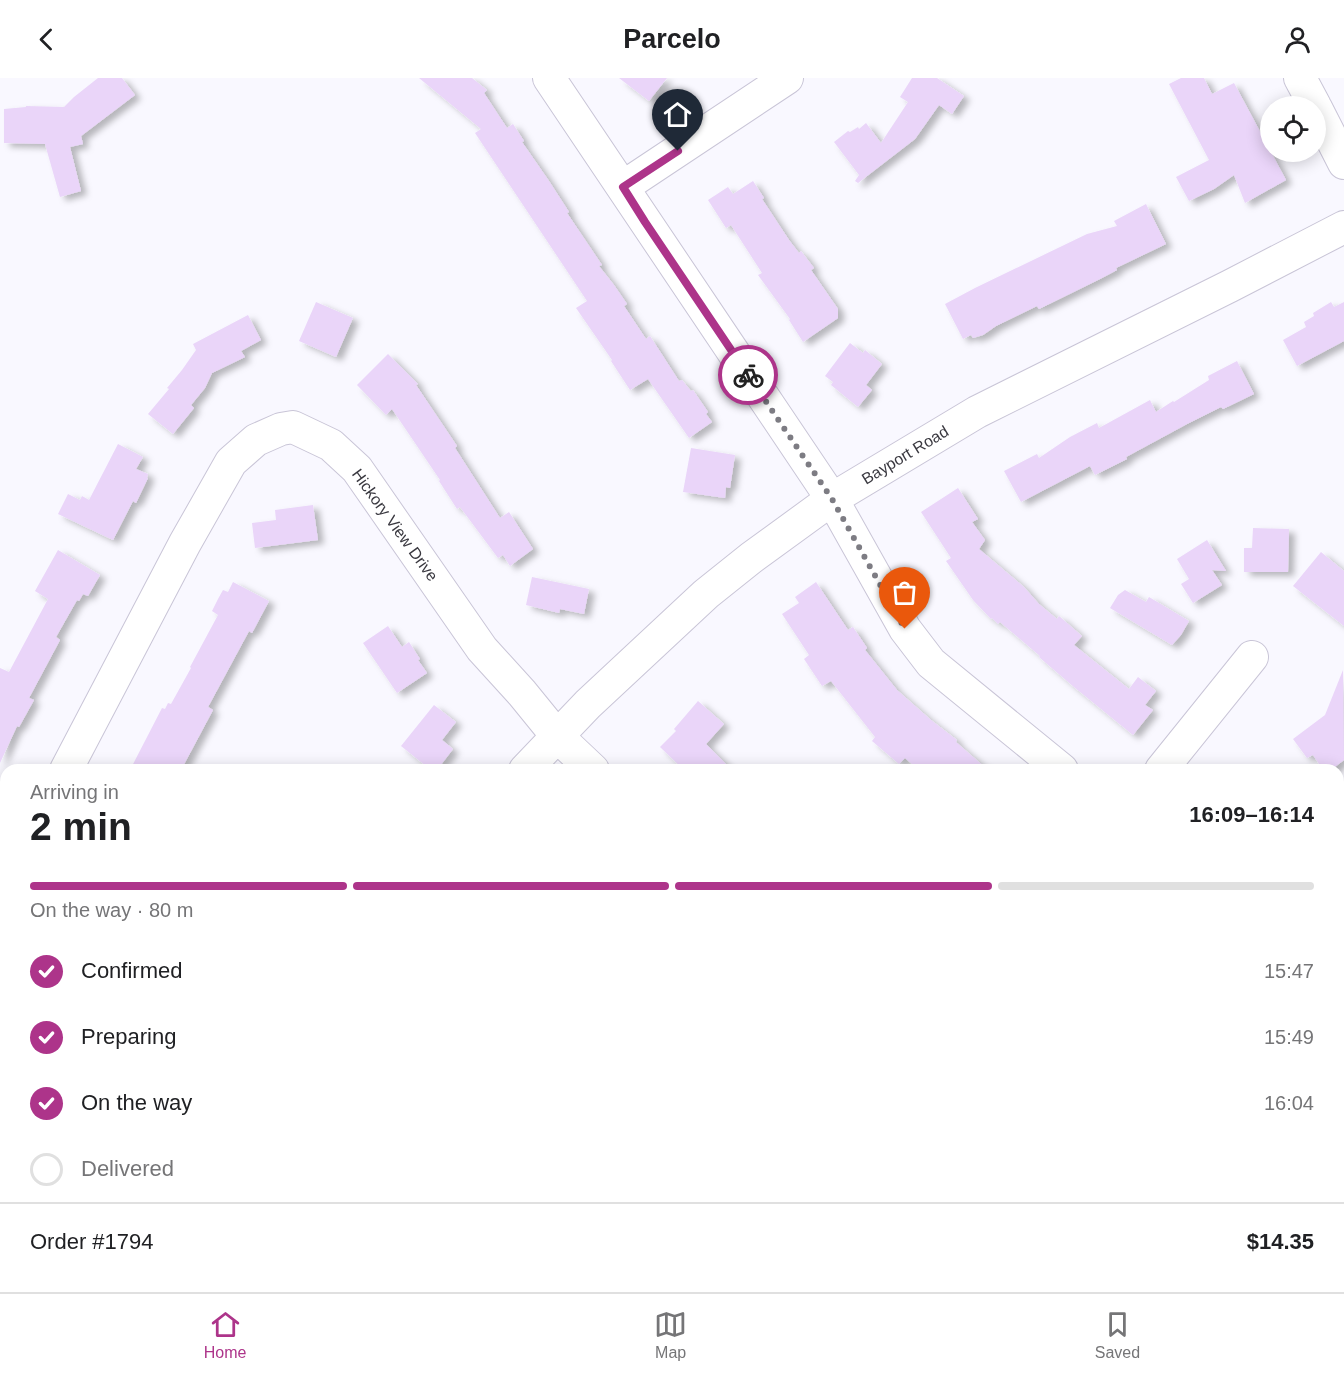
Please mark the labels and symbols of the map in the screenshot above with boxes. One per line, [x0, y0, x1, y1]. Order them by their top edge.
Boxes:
pin [652, 89, 703, 151]
courier [718, 345, 778, 405]
street label: Bayport Road [859, 423, 951, 487]
street label: Hickory View Drive [349, 466, 441, 584]
pin [879, 567, 930, 629]

